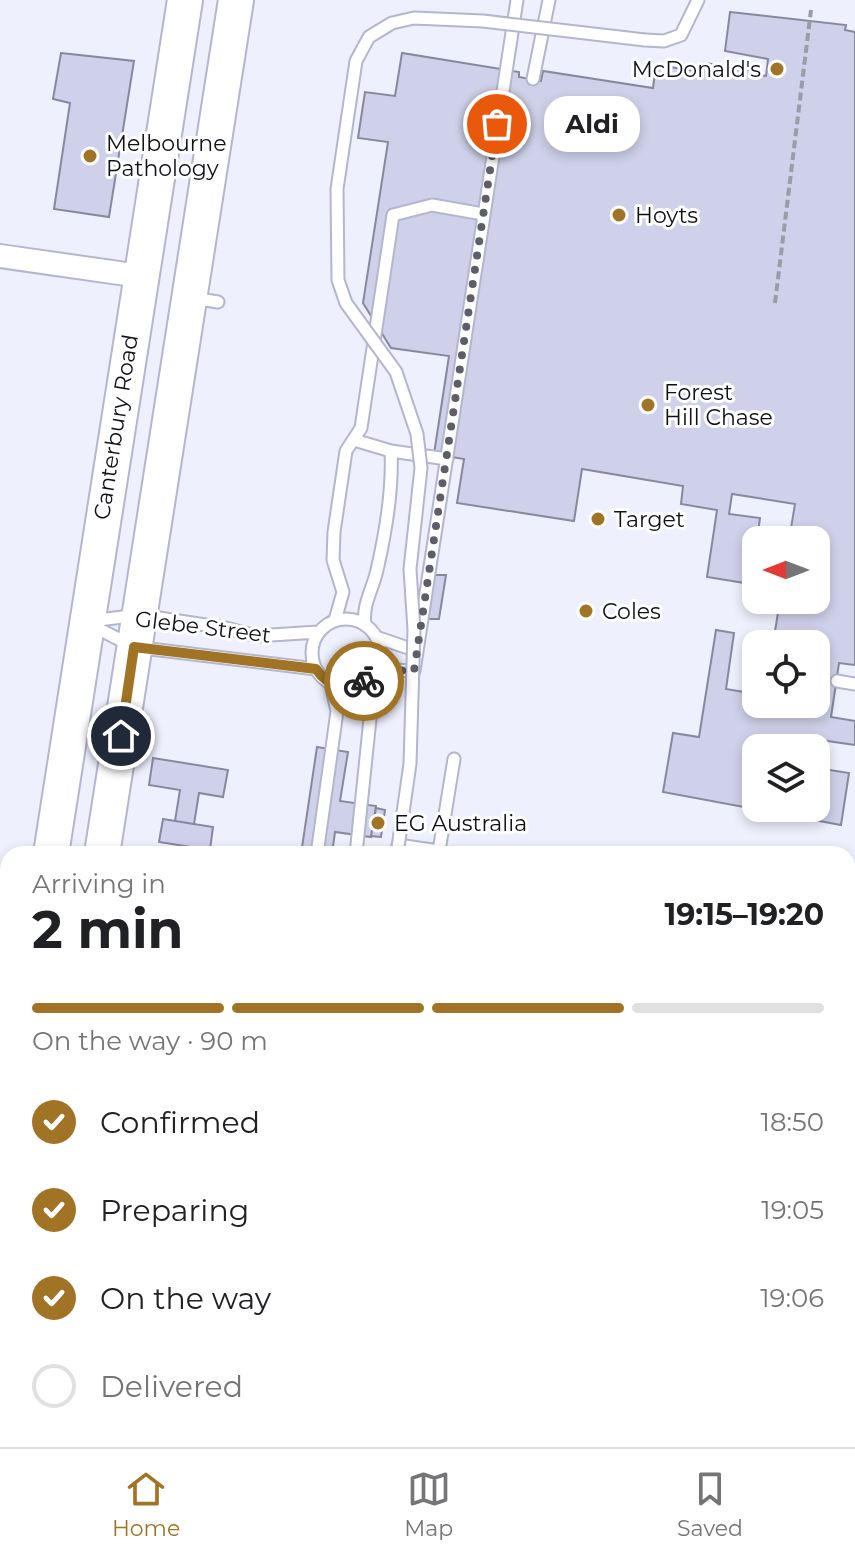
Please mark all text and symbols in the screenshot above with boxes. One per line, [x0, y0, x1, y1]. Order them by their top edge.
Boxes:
place label: McDonald's [632, 56, 761, 83]
marker: McDonald's [768, 60, 786, 78]
pin [463, 90, 531, 158]
callout: Aldi [545, 96, 641, 152]
icon: bag [475, 102, 519, 146]
text: Aldi [565, 108, 619, 140]
place label: Melbourne Pathology [106, 130, 227, 182]
marker: Melbourne Pathology [81, 147, 99, 165]
place label: Hoyts [635, 202, 698, 229]
marker: Hoyts [610, 206, 628, 224]
street label: Canterbury Road [88, 332, 144, 522]
place label: Forest Hill Chase [664, 379, 773, 431]
marker: Forest Hill Chase [639, 396, 657, 414]
place label: Target [614, 506, 685, 533]
marker: Target [589, 510, 607, 528]
north arrow [742, 526, 830, 614]
map controls [742, 526, 830, 822]
place label: Coles [602, 598, 661, 625]
marker: Coles [577, 602, 595, 620]
street label: Glebe Street [134, 605, 273, 649]
button: locate [742, 630, 830, 718]
courier [324, 641, 404, 721]
icon: bike [342, 659, 386, 703]
pin [87, 702, 155, 770]
icon: home [99, 714, 143, 758]
button: layers [742, 734, 830, 822]
place label: EG Australia [394, 810, 527, 837]
marker: EG Australia [369, 814, 387, 832]
text: Arriving in [32, 868, 166, 900]
text: 19:15–19:20 [665, 896, 824, 933]
text: 2 min [32, 898, 184, 961]
text: On the way · 90 m [32, 1025, 268, 1057]
icon: check [32, 1100, 76, 1144]
text: Confirmed [100, 1104, 260, 1141]
text: 18:50 [761, 1106, 824, 1138]
icon: check [32, 1188, 76, 1232]
text: Preparing [100, 1192, 249, 1229]
text: 19:05 [761, 1194, 824, 1226]
icon: check [32, 1276, 76, 1320]
text: On the way [100, 1280, 271, 1317]
text: 19:06 [760, 1282, 824, 1314]
text: Delivered [100, 1368, 243, 1405]
tab: Home [112, 1467, 180, 1542]
tab: Map [404, 1467, 453, 1542]
tab: Saved [677, 1467, 743, 1542]

